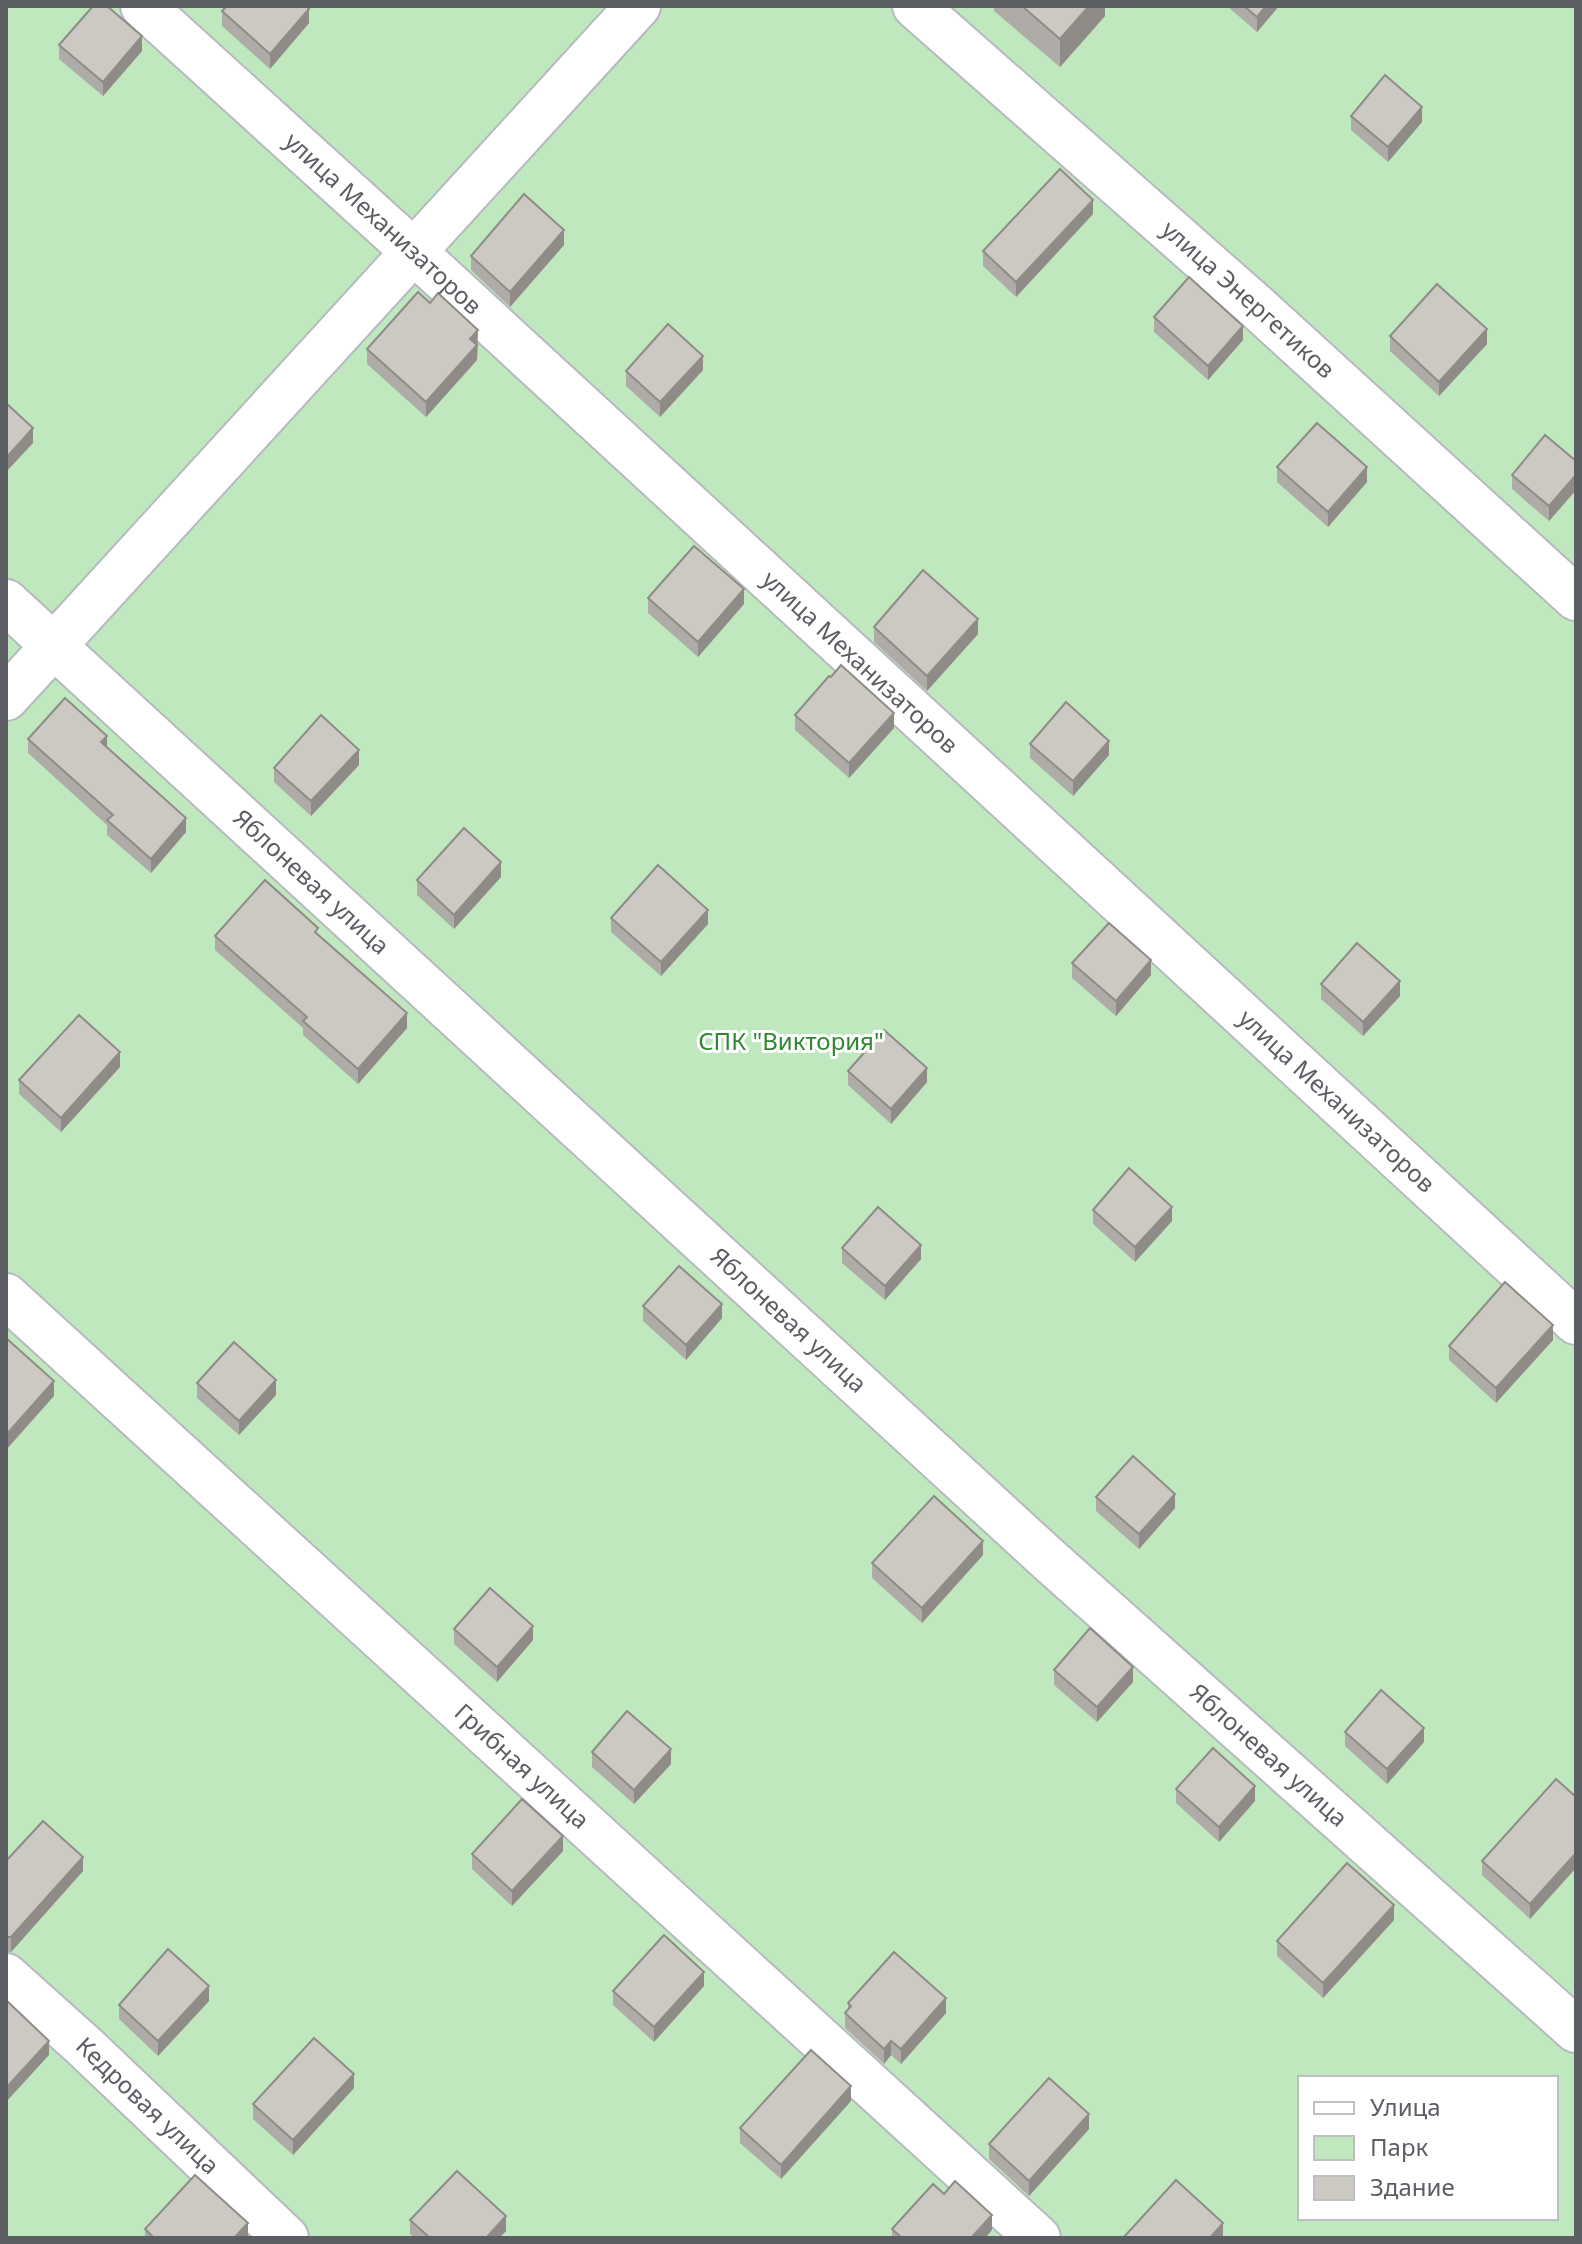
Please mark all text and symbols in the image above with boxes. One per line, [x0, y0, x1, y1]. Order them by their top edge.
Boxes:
street label: улица Механизаторов [278, 124, 489, 321]
street label: улица Энергетиков [1155, 213, 1342, 385]
street label: улица Механизаторов [755, 563, 966, 760]
street label: Яблоневая улица [227, 801, 397, 961]
street label: улица Механизаторов [1232, 1001, 1443, 1199]
park label: СПК "Виктория" [698, 1024, 884, 1057]
street label: Яблоневая улица [704, 1239, 874, 1399]
street label: Яблоневая улица [1183, 1675, 1355, 1834]
street label: Грибная улица [448, 1695, 597, 1836]
street label: Кедровая улица [69, 2029, 227, 2181]
legend [1298, 2076, 1558, 2220]
text: Улица [1370, 2090, 1441, 2123]
text: Парк [1370, 2130, 1429, 2163]
text: Здание [1370, 2170, 1455, 2203]

